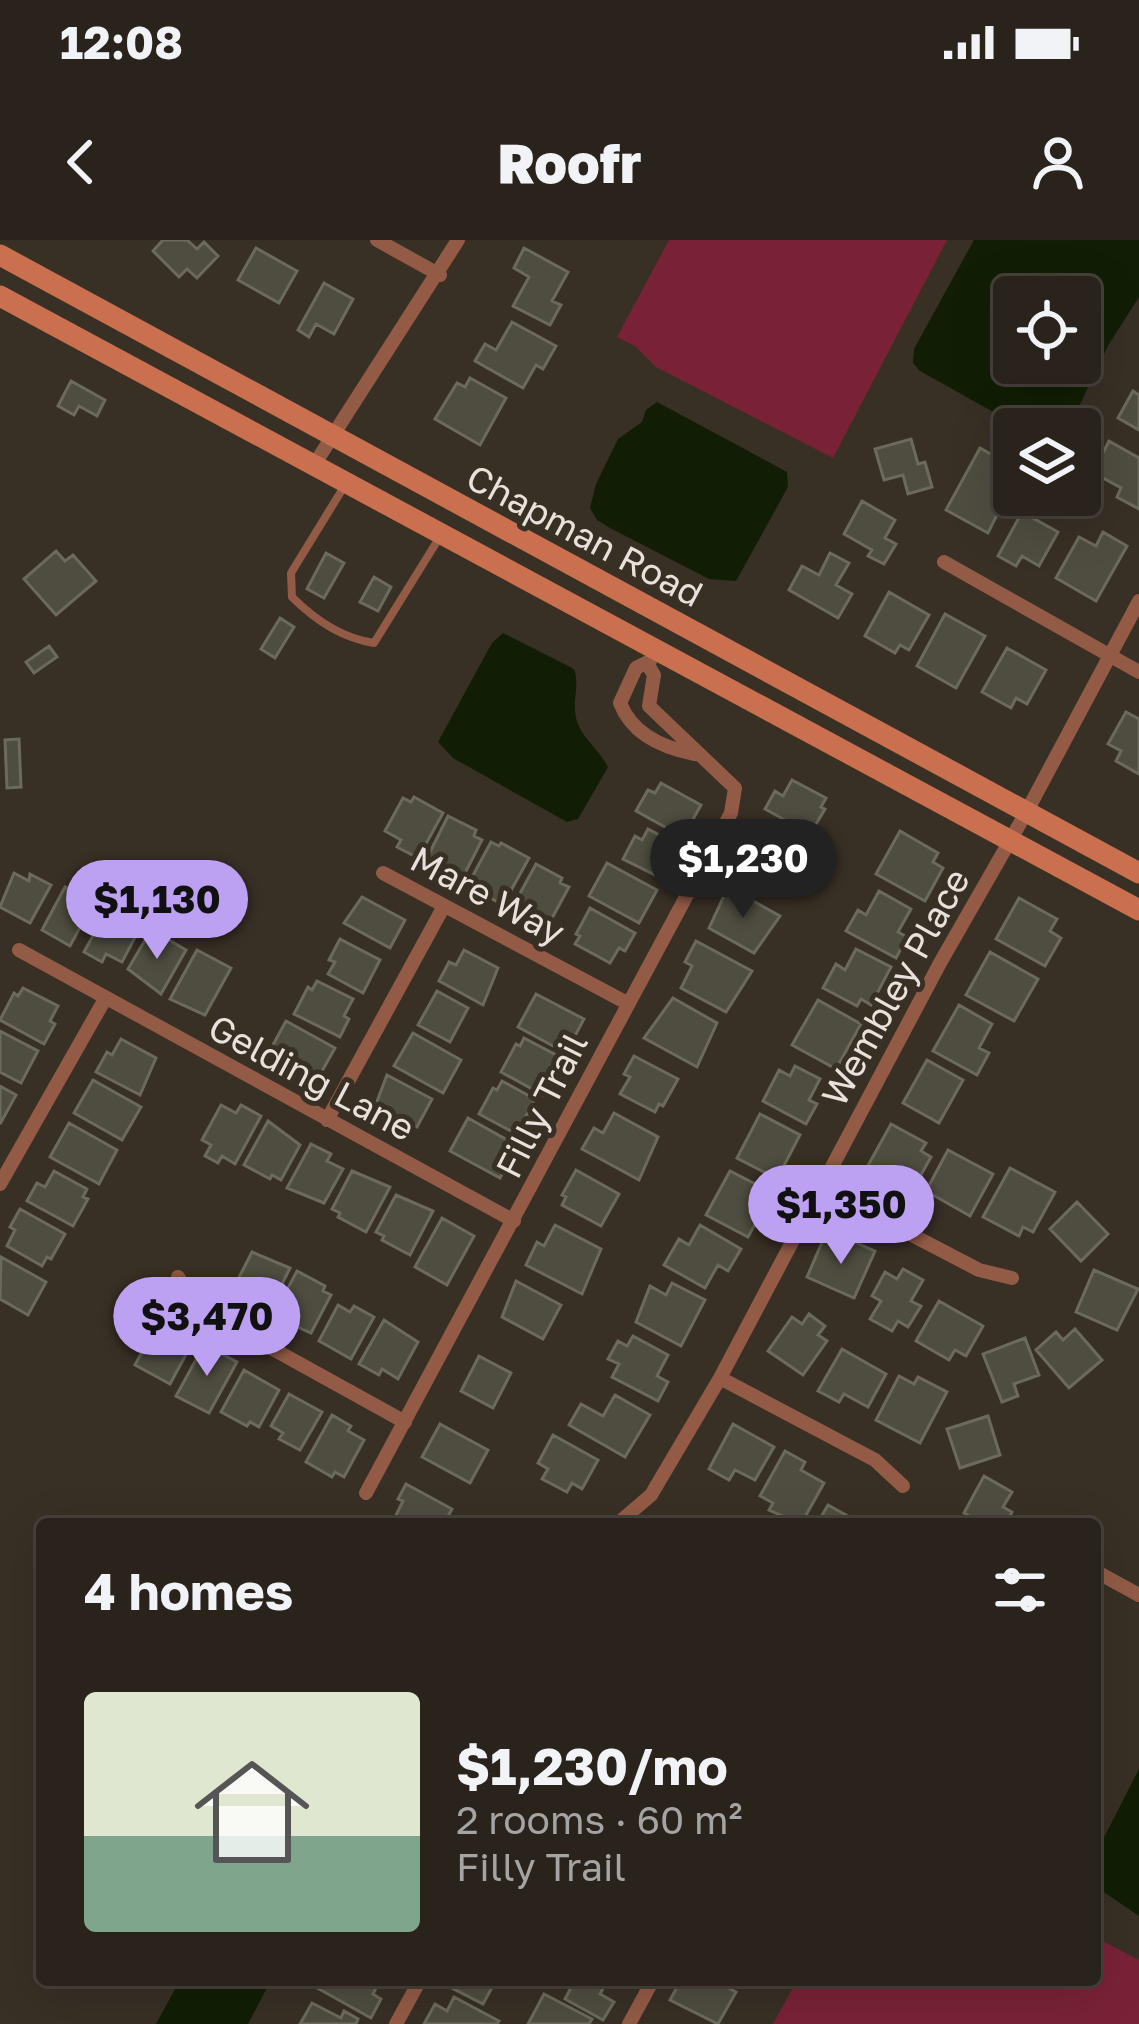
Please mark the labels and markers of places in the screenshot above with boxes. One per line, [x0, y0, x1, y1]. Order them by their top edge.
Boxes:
pin: $1,230 [645, 819, 841, 921]
pin: $1,130 [59, 860, 255, 962]
pin: $1,350 [743, 1165, 939, 1267]
pin: $3,470 [109, 1277, 305, 1379]

